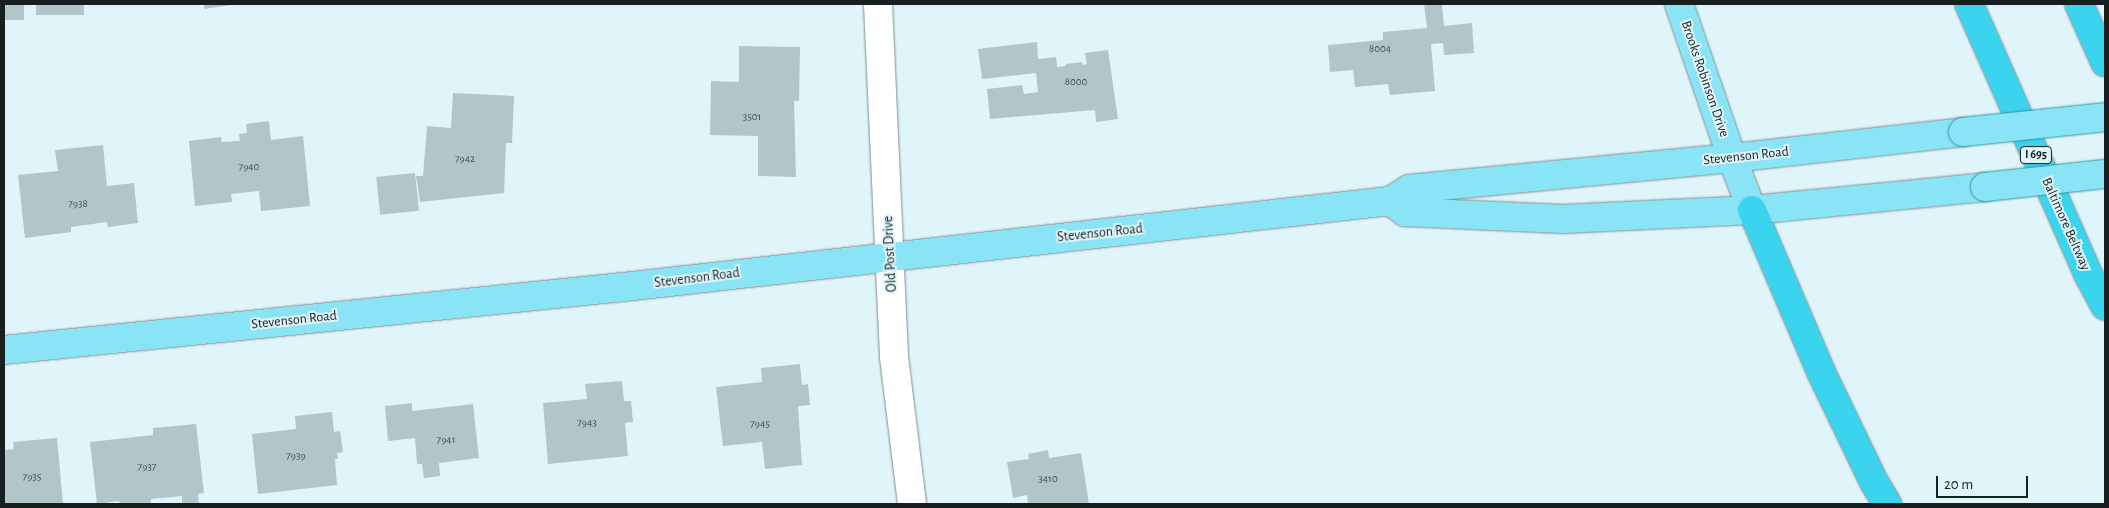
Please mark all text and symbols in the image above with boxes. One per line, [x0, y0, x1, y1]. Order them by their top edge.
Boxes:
street label: Brooks Robinson Drive [1677, 19, 1733, 139]
house number: 8004 [1369, 42, 1391, 56]
house number: 8000 [1065, 75, 1087, 89]
house number: 3501 [743, 110, 761, 124]
street label: Stevenson Road [1702, 143, 1790, 169]
road number: I 695 [2020, 146, 2052, 164]
house number: 7942 [455, 152, 475, 166]
house number: 7940 [239, 160, 259, 174]
street label: Baltimore Beltway [2038, 175, 2094, 273]
house number: 7938 [68, 197, 88, 211]
street label: Old Post Drive [880, 215, 900, 293]
street label: Stevenson Road [1056, 220, 1144, 246]
street label: Stevenson Road [653, 264, 741, 292]
street label: Stevenson Road [250, 307, 338, 333]
house number: 7943 [577, 416, 597, 430]
house number: 7945 [750, 417, 770, 431]
house number: 7941 [437, 433, 455, 447]
house number: 7939 [286, 449, 306, 463]
house number: 7937 [138, 460, 156, 474]
scale bar [1939, 466, 2032, 498]
house number: 7935 [23, 470, 41, 484]
house number: 3410 [1038, 472, 1058, 486]
text: 20 m [1944, 477, 1973, 492]

